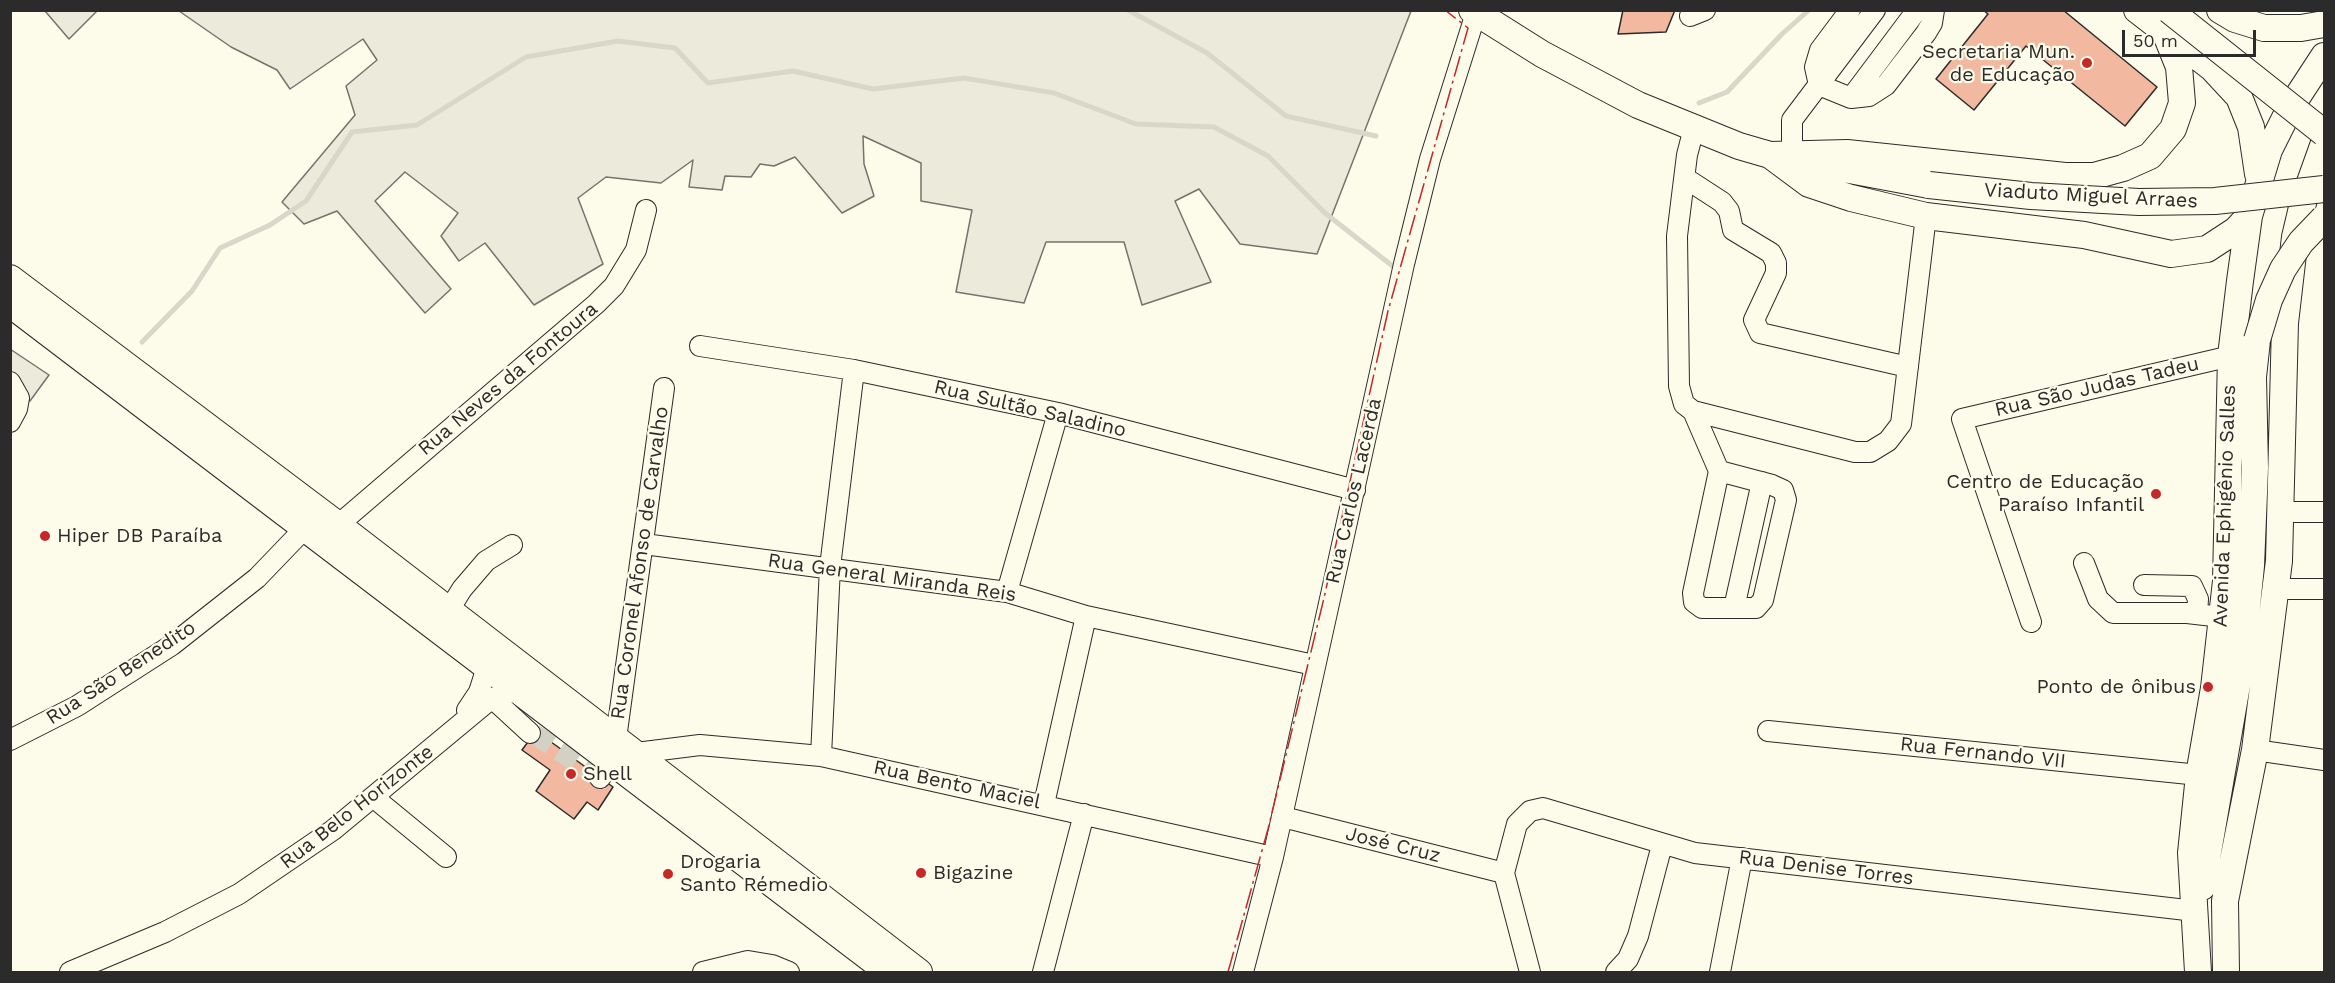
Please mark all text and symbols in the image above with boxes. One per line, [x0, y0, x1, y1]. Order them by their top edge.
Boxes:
scale bar [2125, 18, 2258, 56]
text: 50 m [2133, 30, 2178, 51]
place label: Secretaria Mun. de Educação [1922, 40, 2075, 87]
marker: Secretaria Mun. de Educação [2080, 56, 2094, 70]
street label: Viaduto Miguel Arraes [1983, 178, 2199, 214]
street label: Rua Neves da Fontoura [414, 297, 602, 461]
street label: Rua São Judas Tadeu [1993, 352, 2201, 422]
street label: Rua Sultão Saladino [932, 375, 1128, 443]
street label: Avenida Ephigênio Salles [2209, 384, 2241, 628]
street label: Rua Carlos Lacerda [1321, 396, 1387, 586]
street label: Rua Coronel Afonso de Carvalho [606, 405, 674, 721]
place label: Centro de Educação Paraíso Infantil [1946, 470, 2144, 517]
marker: Centro de Educação Paraíso Infantil [2149, 487, 2163, 501]
place label: Hiper DB Paraíba [57, 524, 222, 548]
marker: Hiper DB Paraíba [38, 529, 52, 543]
street label: Rua General Miranda Reis [766, 549, 1018, 607]
street label: Rua São Benedito [42, 616, 200, 730]
place label: Ponto de ônibus [2037, 675, 2196, 699]
marker: Ponto de ônibus [2201, 680, 2215, 694]
street label: Rua Fernando VII [1899, 732, 2067, 774]
street label: Rua Belo Horizonte [276, 740, 438, 874]
street label: Rua Bento Maciel [871, 756, 1043, 814]
place label: Shell [583, 762, 632, 786]
marker: Shell [564, 767, 578, 781]
street label: José Cruz [1343, 822, 1443, 868]
street label: Rua Denise Torres [1737, 845, 1915, 891]
place label: Drogaria Santo Rémedio [680, 850, 828, 897]
place label: Bigazine [933, 861, 1013, 885]
marker: Bigazine [914, 866, 928, 880]
marker: Drogaria Santo Rémedio [661, 867, 675, 881]

